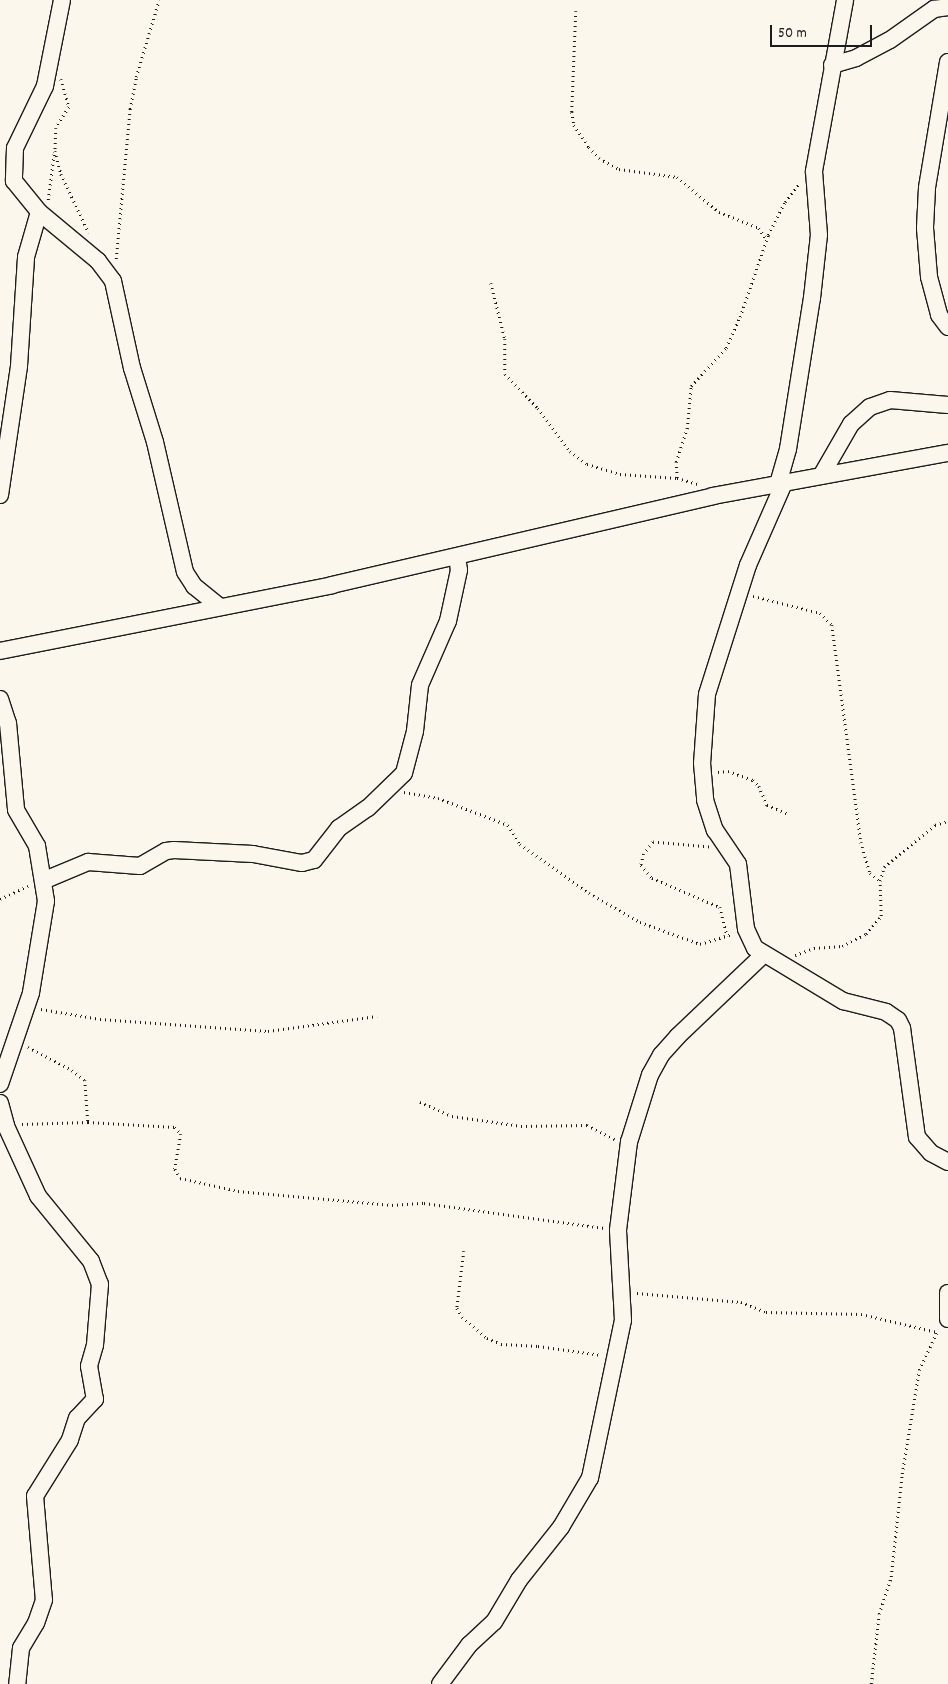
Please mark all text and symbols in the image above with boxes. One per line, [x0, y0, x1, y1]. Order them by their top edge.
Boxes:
scale bar [773, 15, 876, 47]
text: 50 m [778, 23, 807, 45]

